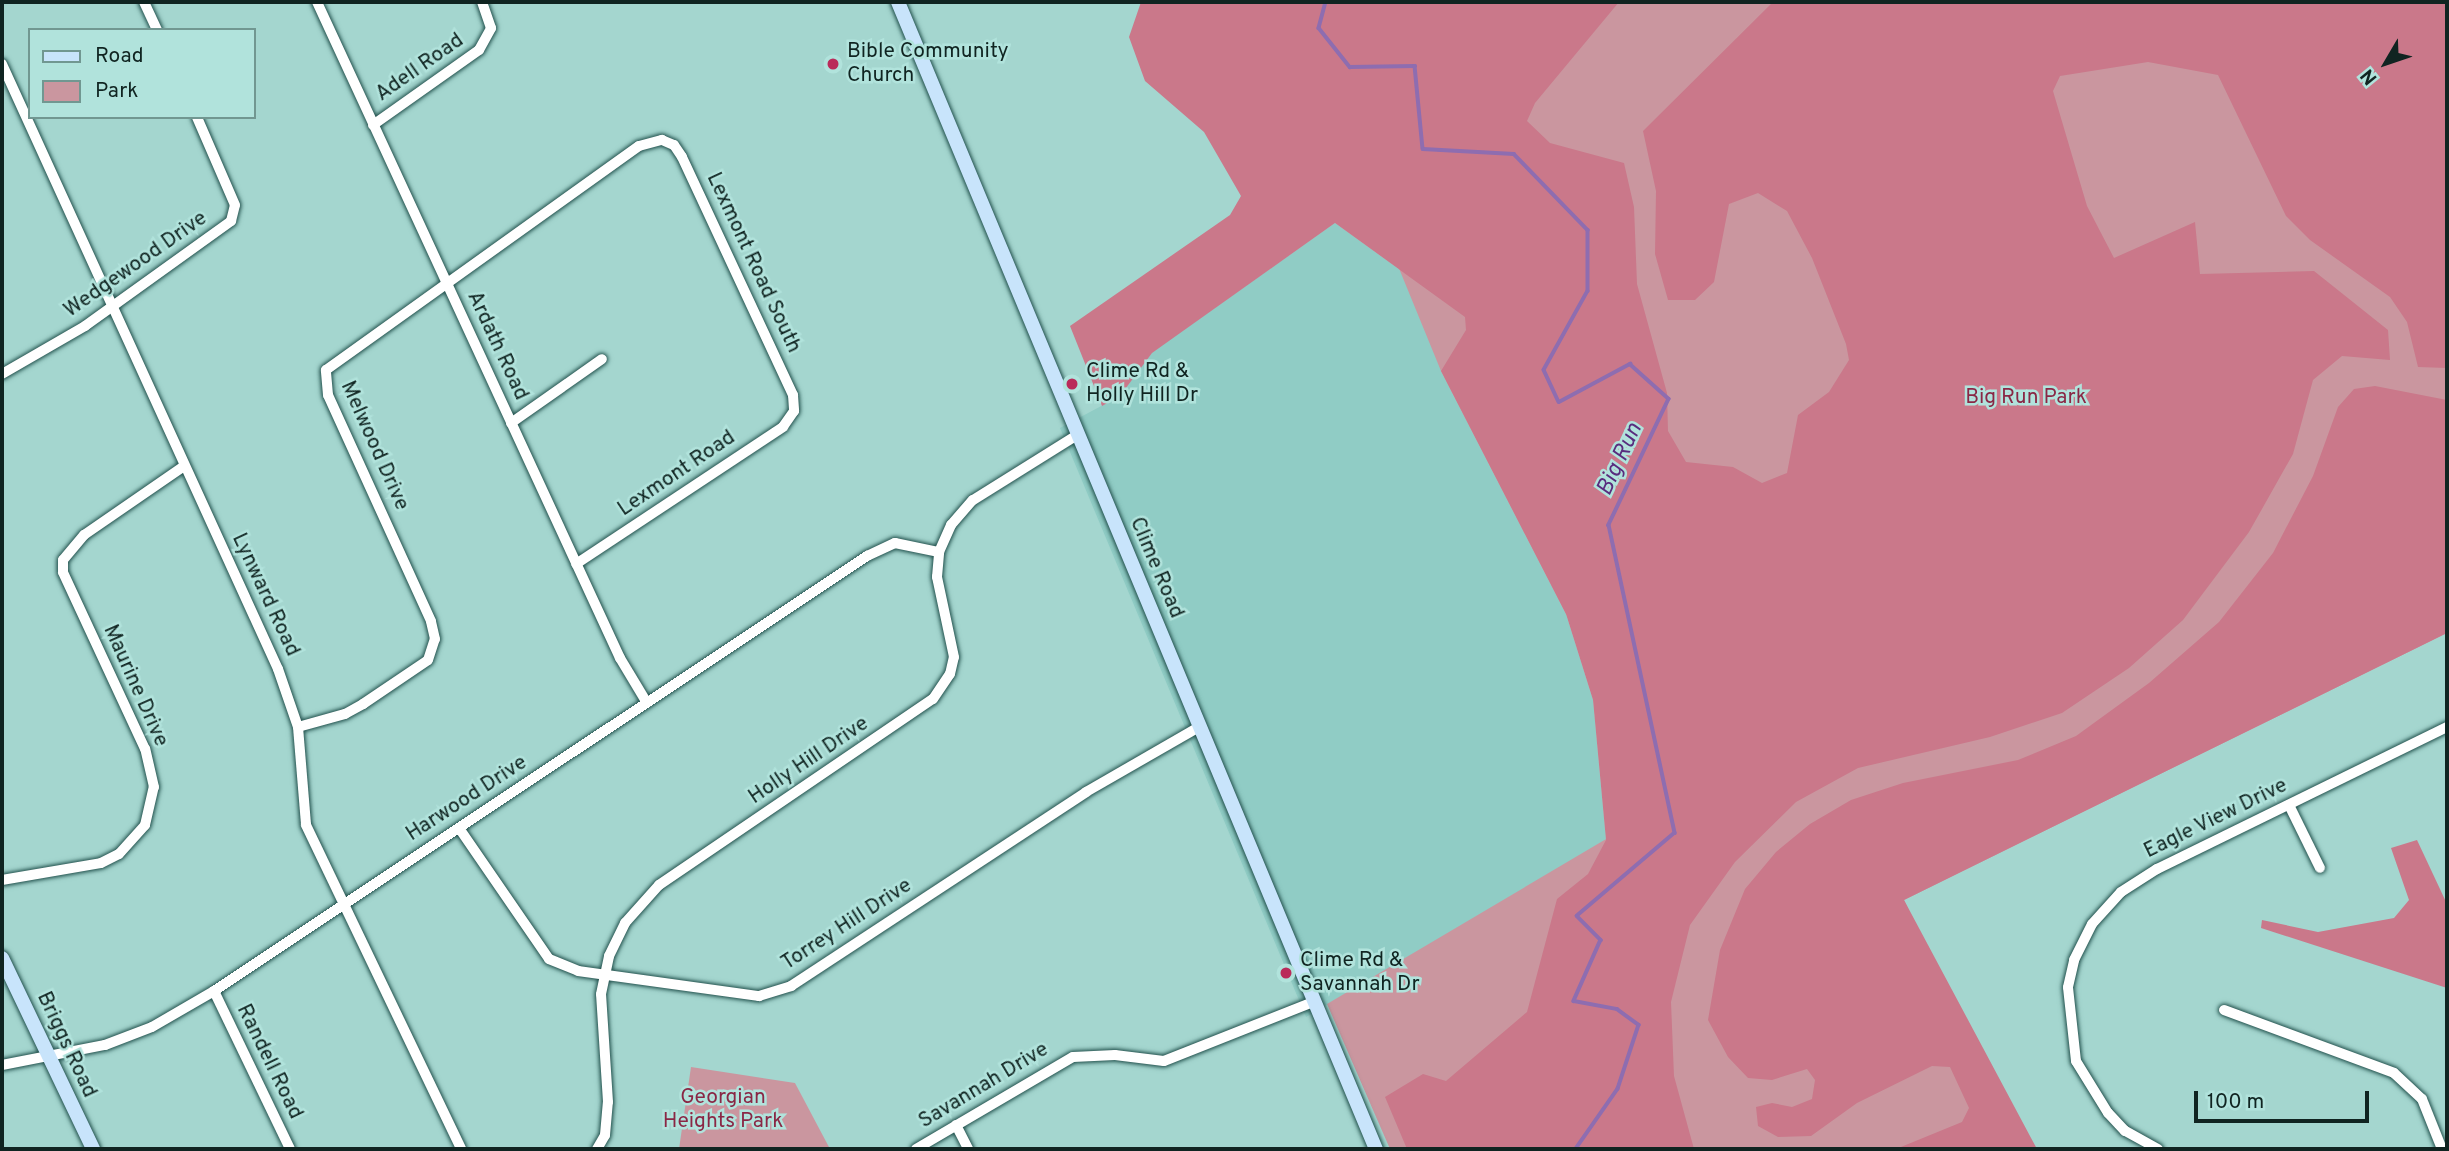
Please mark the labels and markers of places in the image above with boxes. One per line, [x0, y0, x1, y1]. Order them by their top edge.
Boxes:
place label: Bible Community Church [847, 39, 1009, 89]
marker: Bible Community Church [825, 56, 841, 72]
place label: Clime Rd & Holly Hill Dr [1086, 359, 1198, 409]
marker: Clime Rd & Holly Hill Dr [1064, 376, 1080, 392]
place label: Clime Rd & Savannah Dr [1300, 948, 1420, 998]
marker: Clime Rd & Savannah Dr [1278, 965, 1294, 981]

